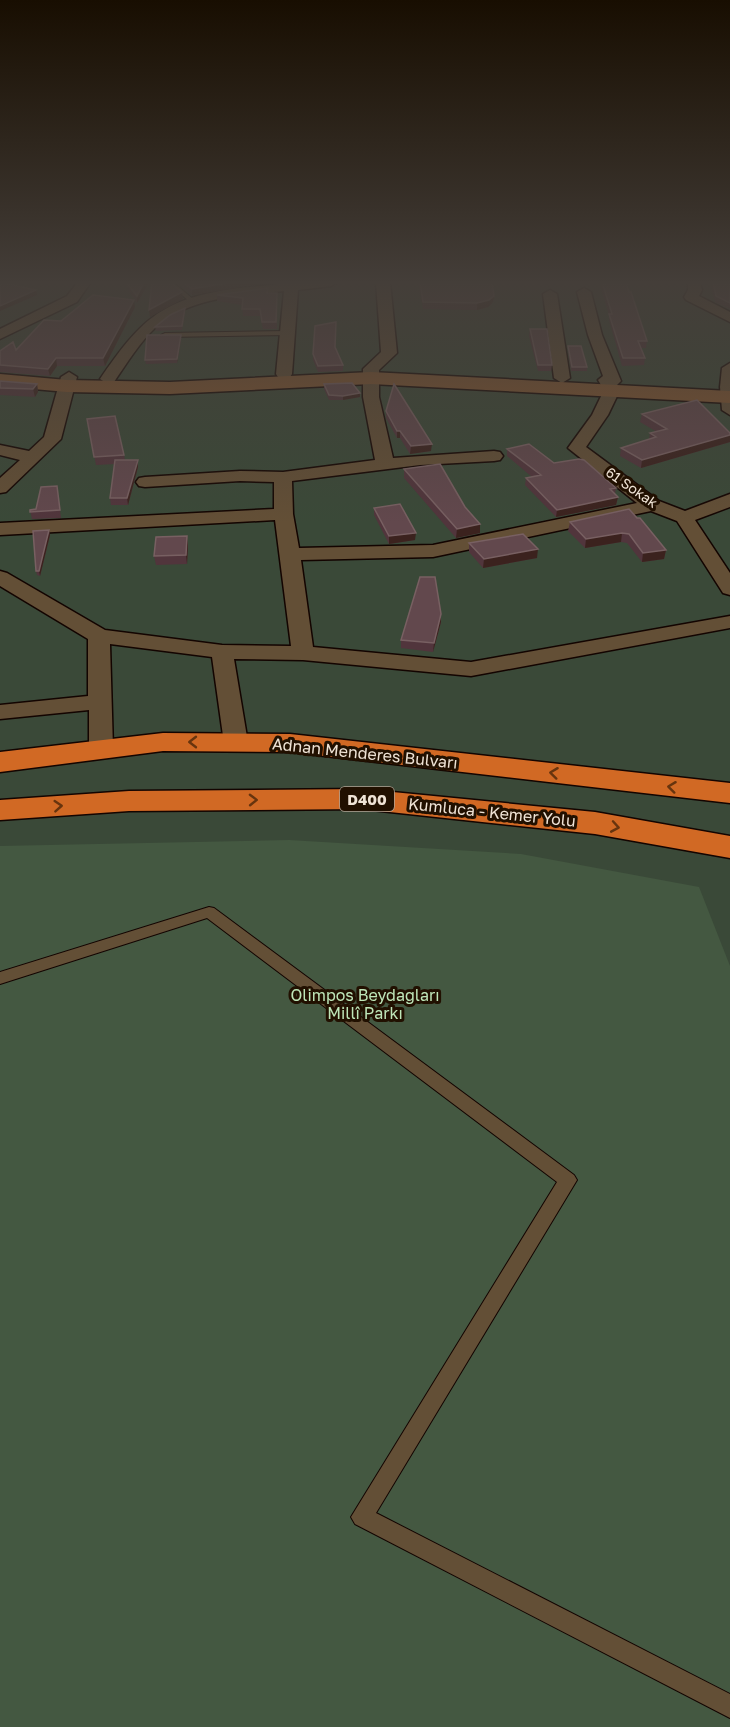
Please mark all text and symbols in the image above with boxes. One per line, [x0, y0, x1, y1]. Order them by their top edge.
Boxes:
street label: 61 Sokak [603, 463, 661, 511]
street label: Adnan Menderes Bulvarı [271, 733, 459, 773]
one-way arrow [189, 736, 198, 748]
one-way arrow [550, 768, 559, 780]
one-way arrow [667, 781, 676, 794]
road number: D400 [340, 787, 394, 811]
street label: Kumluca - Kemer Yolu [407, 793, 577, 831]
one-way arrow [249, 794, 258, 806]
one-way arrow [54, 800, 63, 813]
one-way arrow [610, 820, 619, 832]
park label: Olimpos Beydağları Millî Parkı [290, 985, 440, 1023]

